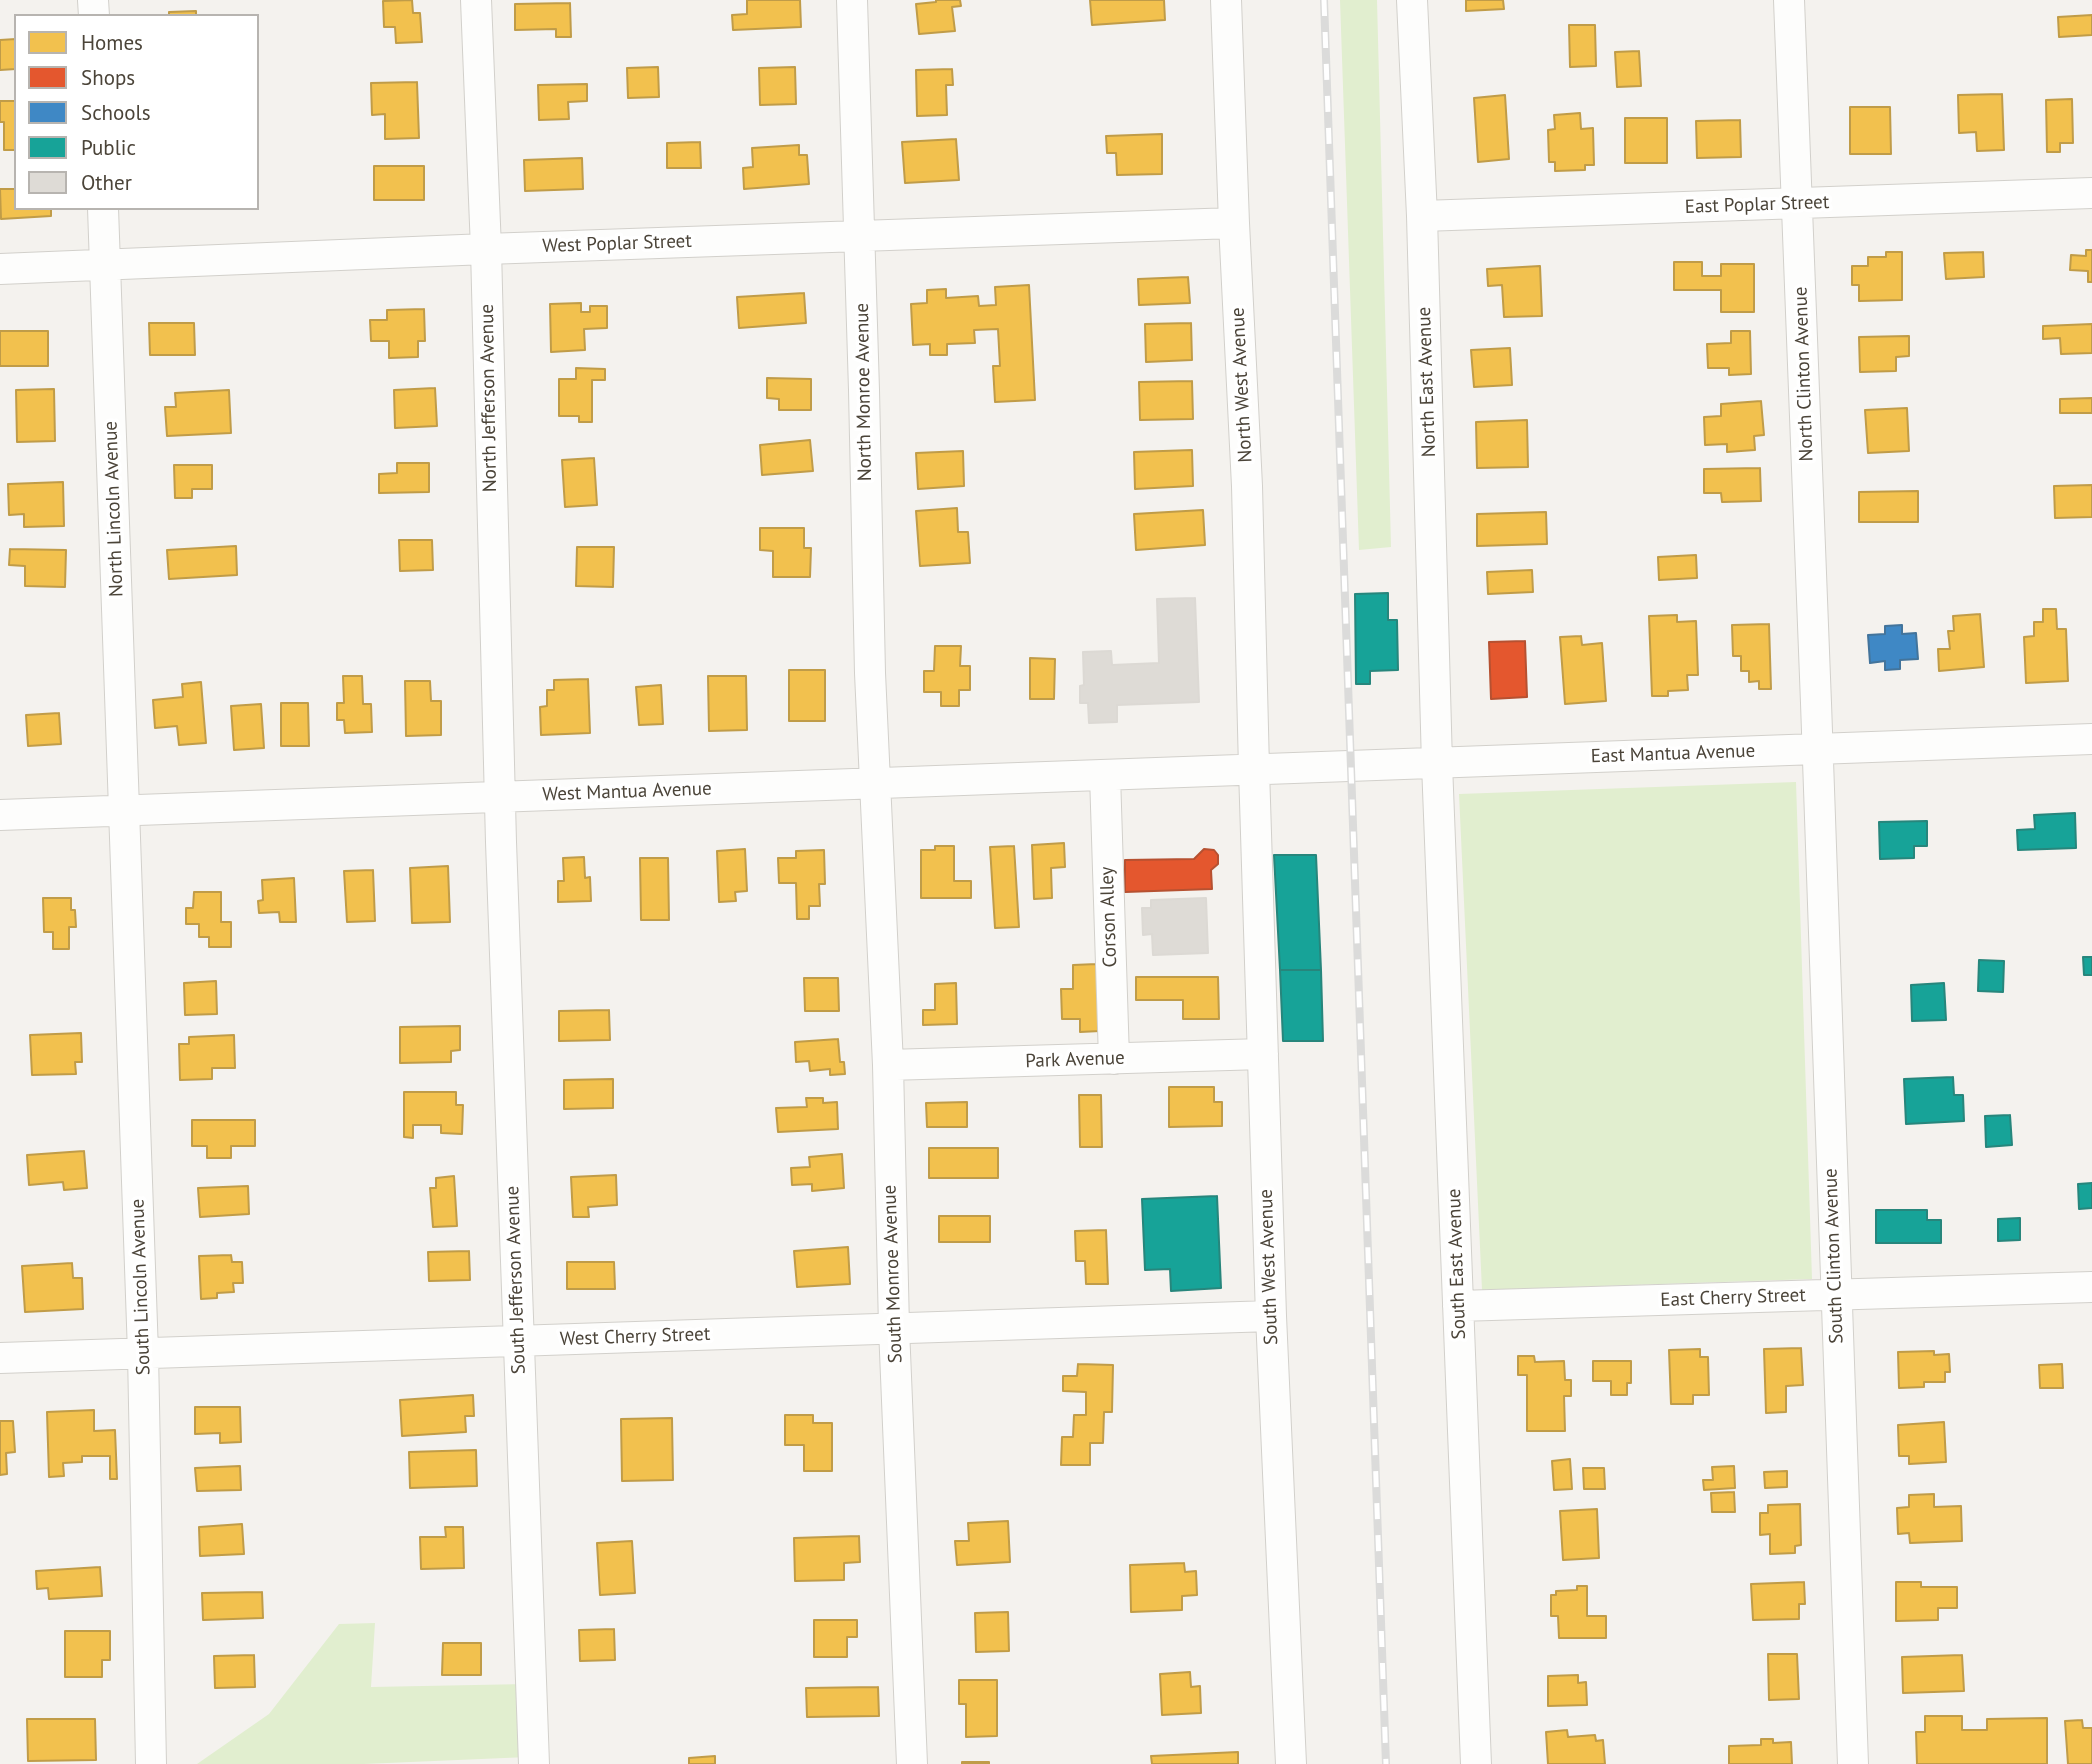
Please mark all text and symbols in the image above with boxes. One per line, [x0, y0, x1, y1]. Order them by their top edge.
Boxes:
legend [14, 14, 259, 210]
text: Homes [81, 29, 143, 56]
text: Shops [81, 64, 135, 91]
text: Schools [81, 99, 151, 126]
text: Public [81, 134, 136, 161]
text: Other [81, 169, 132, 196]
street label: East Poplar Street [1684, 191, 1830, 219]
street label: West Poplar Street [542, 230, 692, 258]
street label: North Clinton Avenue [1790, 286, 1818, 462]
street label: North Monroe Avenue [851, 303, 877, 481]
street label: North Jefferson Avenue [476, 304, 502, 492]
street label: North East Avenue [1413, 306, 1441, 458]
street label: North West Avenue [1227, 307, 1257, 463]
street label: North Lincoln Avenue [100, 421, 128, 597]
street label: East Mantua Avenue [1590, 740, 1756, 768]
street label: West Mantua Avenue [542, 778, 712, 806]
street label: Corson Alley [1096, 866, 1122, 968]
street label: Park Avenue [1025, 1047, 1125, 1073]
street label: South Clinton Avenue [1820, 1168, 1848, 1344]
street label: South Monroe Avenue [878, 1184, 908, 1364]
street label: South Jefferson Avenue [501, 1185, 531, 1375]
street label: South East Avenue [1443, 1188, 1471, 1340]
street label: South West Avenue [1255, 1189, 1283, 1345]
street label: South Lincoln Avenue [127, 1198, 155, 1376]
street label: East Cherry Street [1660, 1284, 1806, 1312]
street label: West Cherry Street [559, 1323, 711, 1351]

